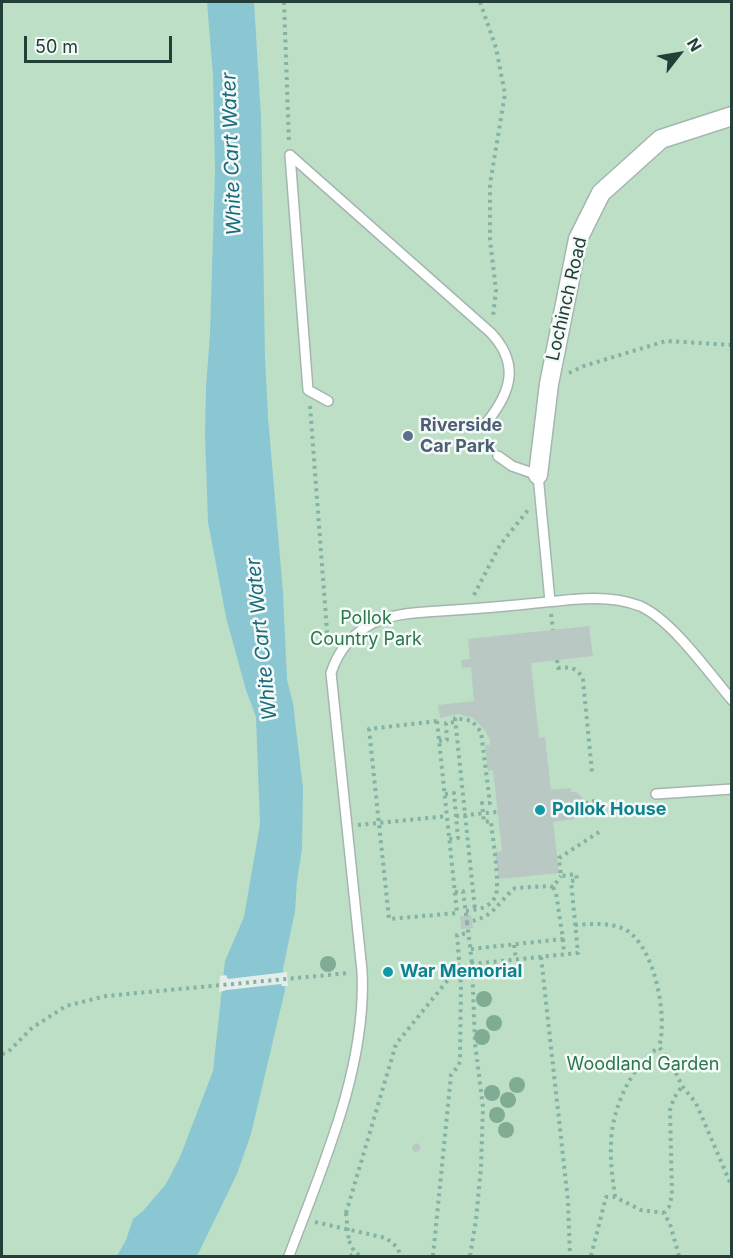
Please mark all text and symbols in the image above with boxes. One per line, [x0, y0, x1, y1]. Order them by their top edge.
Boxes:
scale bar [27, 24, 176, 62]
north arrow [649, 24, 709, 84]
text: N [683, 34, 706, 55]
text: 50 m [35, 36, 78, 57]
water label: White Cart Water [217, 72, 247, 236]
street label: Lochinch Road [542, 235, 592, 363]
place label: Riverside Car Park [420, 415, 502, 458]
marker: Riverside Car Park [401, 429, 415, 443]
water label: White Cart Water [242, 557, 282, 721]
park label: Pollok Country Park [310, 608, 422, 650]
place label: Pollok House [552, 799, 667, 821]
marker: Pollok House [533, 803, 547, 817]
place label: War Memorial [400, 961, 522, 983]
marker: War Memorial [381, 965, 395, 979]
park label: Woodland Garden [567, 1054, 719, 1076]

